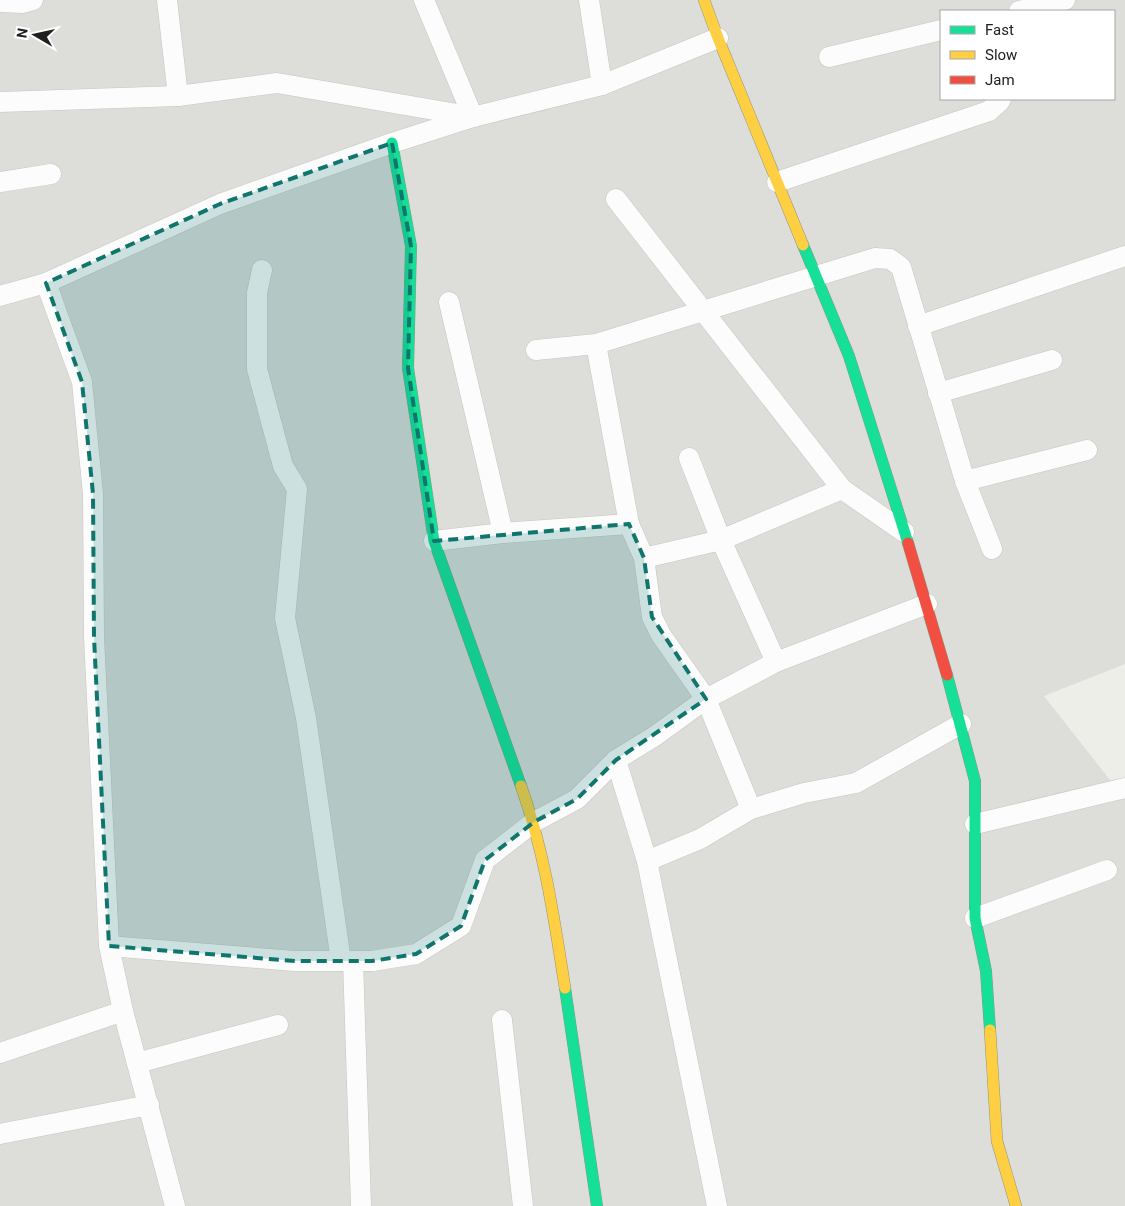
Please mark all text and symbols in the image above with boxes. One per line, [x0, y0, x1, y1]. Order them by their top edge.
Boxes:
north arrow [10, 10, 60, 60]
legend [940, 10, 1115, 100]
text: Fast [985, 21, 1014, 39]
text: N [13, 27, 31, 39]
text: Slow [985, 46, 1017, 64]
text: Jam [985, 71, 1015, 89]

